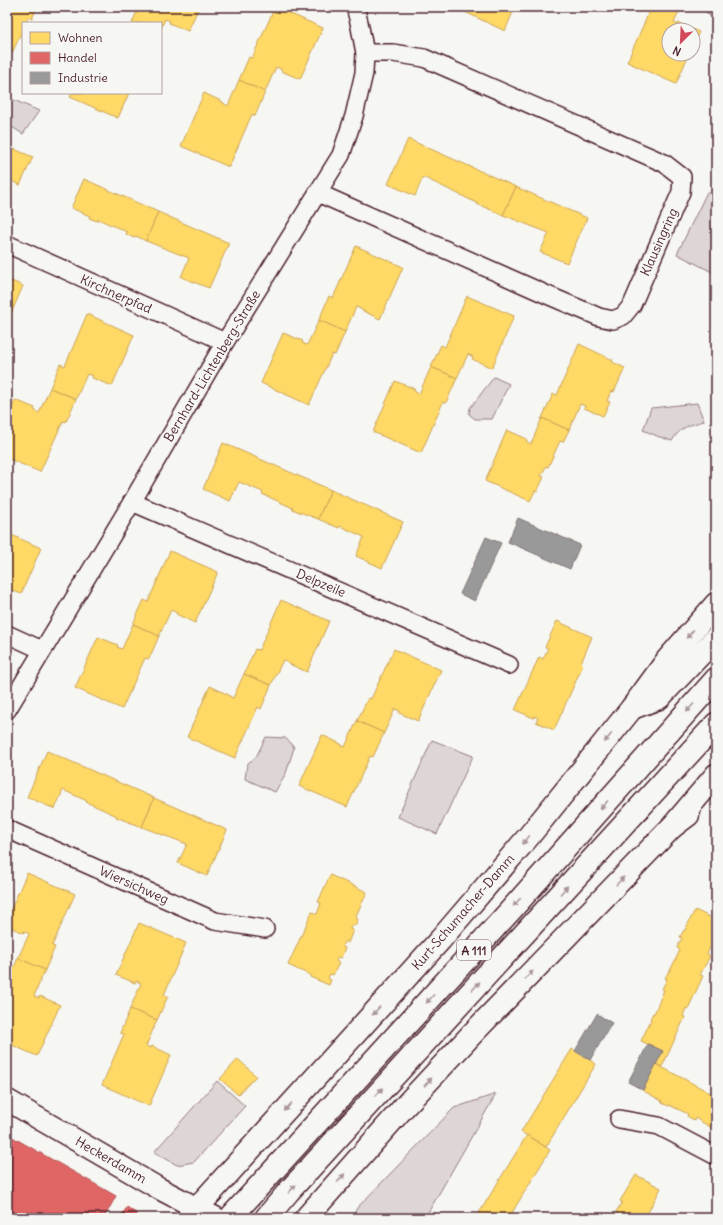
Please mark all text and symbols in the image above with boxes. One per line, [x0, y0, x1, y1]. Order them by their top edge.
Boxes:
legend [22, 22, 162, 94]
north arrow [661, 22, 701, 62]
text: Wohnen [58, 30, 103, 45]
text: N [671, 43, 683, 59]
text: Handel [58, 50, 97, 65]
text: Industrie [58, 70, 108, 85]
street label: Klausingring [636, 205, 682, 279]
street label: Kirchnerpfad [78, 271, 155, 317]
street label: Bernhard-Lichtenberg-Straße [160, 287, 264, 445]
street label: Delpzeile [294, 565, 348, 601]
one-way arrow [686, 629, 695, 639]
one-way arrow [685, 703, 695, 713]
one-way arrow [603, 733, 612, 744]
one-way arrow [599, 800, 608, 811]
one-way arrow [522, 834, 531, 845]
street label: Kurt-Schumacher-Damm [408, 850, 518, 974]
street label: Wiersichweg [97, 862, 171, 908]
one-way arrow [615, 876, 625, 886]
one-way arrow [559, 885, 569, 895]
one-way arrow [513, 897, 522, 908]
road number: A 111 [457, 940, 491, 960]
one-way arrow [525, 970, 534, 980]
one-way arrow [472, 981, 481, 991]
one-way arrow [425, 993, 434, 1004]
one-way arrow [371, 1006, 380, 1016]
one-way arrow [423, 1077, 433, 1087]
one-way arrow [374, 1088, 383, 1097]
one-way arrow [283, 1102, 293, 1112]
street label: Heckerdamm [72, 1133, 150, 1187]
one-way arrow [336, 1173, 345, 1183]
one-way arrow [287, 1183, 296, 1194]

